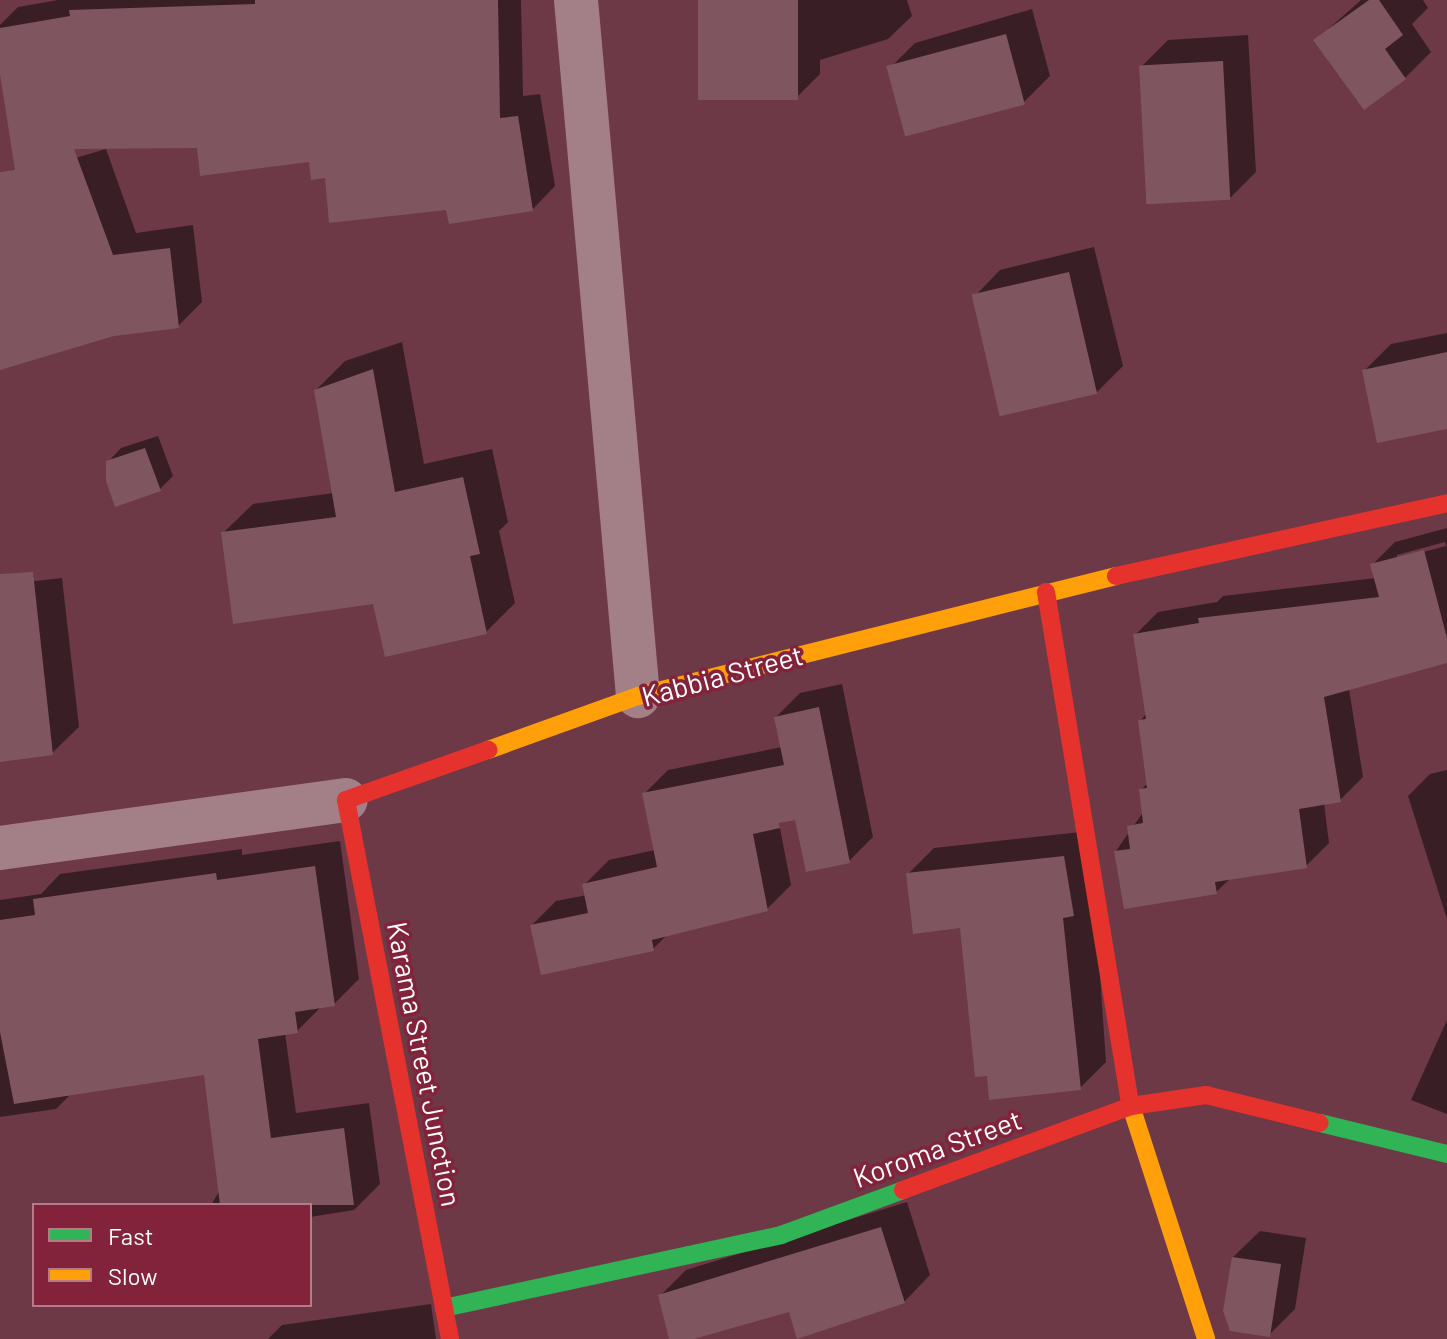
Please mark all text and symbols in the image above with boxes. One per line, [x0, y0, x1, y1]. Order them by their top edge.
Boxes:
street label: Kabbia Street [638, 637, 806, 713]
street label: Karama Street Junction [381, 919, 469, 1209]
street label: Koroma Street [848, 1102, 1026, 1194]
legend [32, 1203, 312, 1307]
text: Fast [108, 1221, 153, 1250]
text: Slow [108, 1261, 157, 1290]

